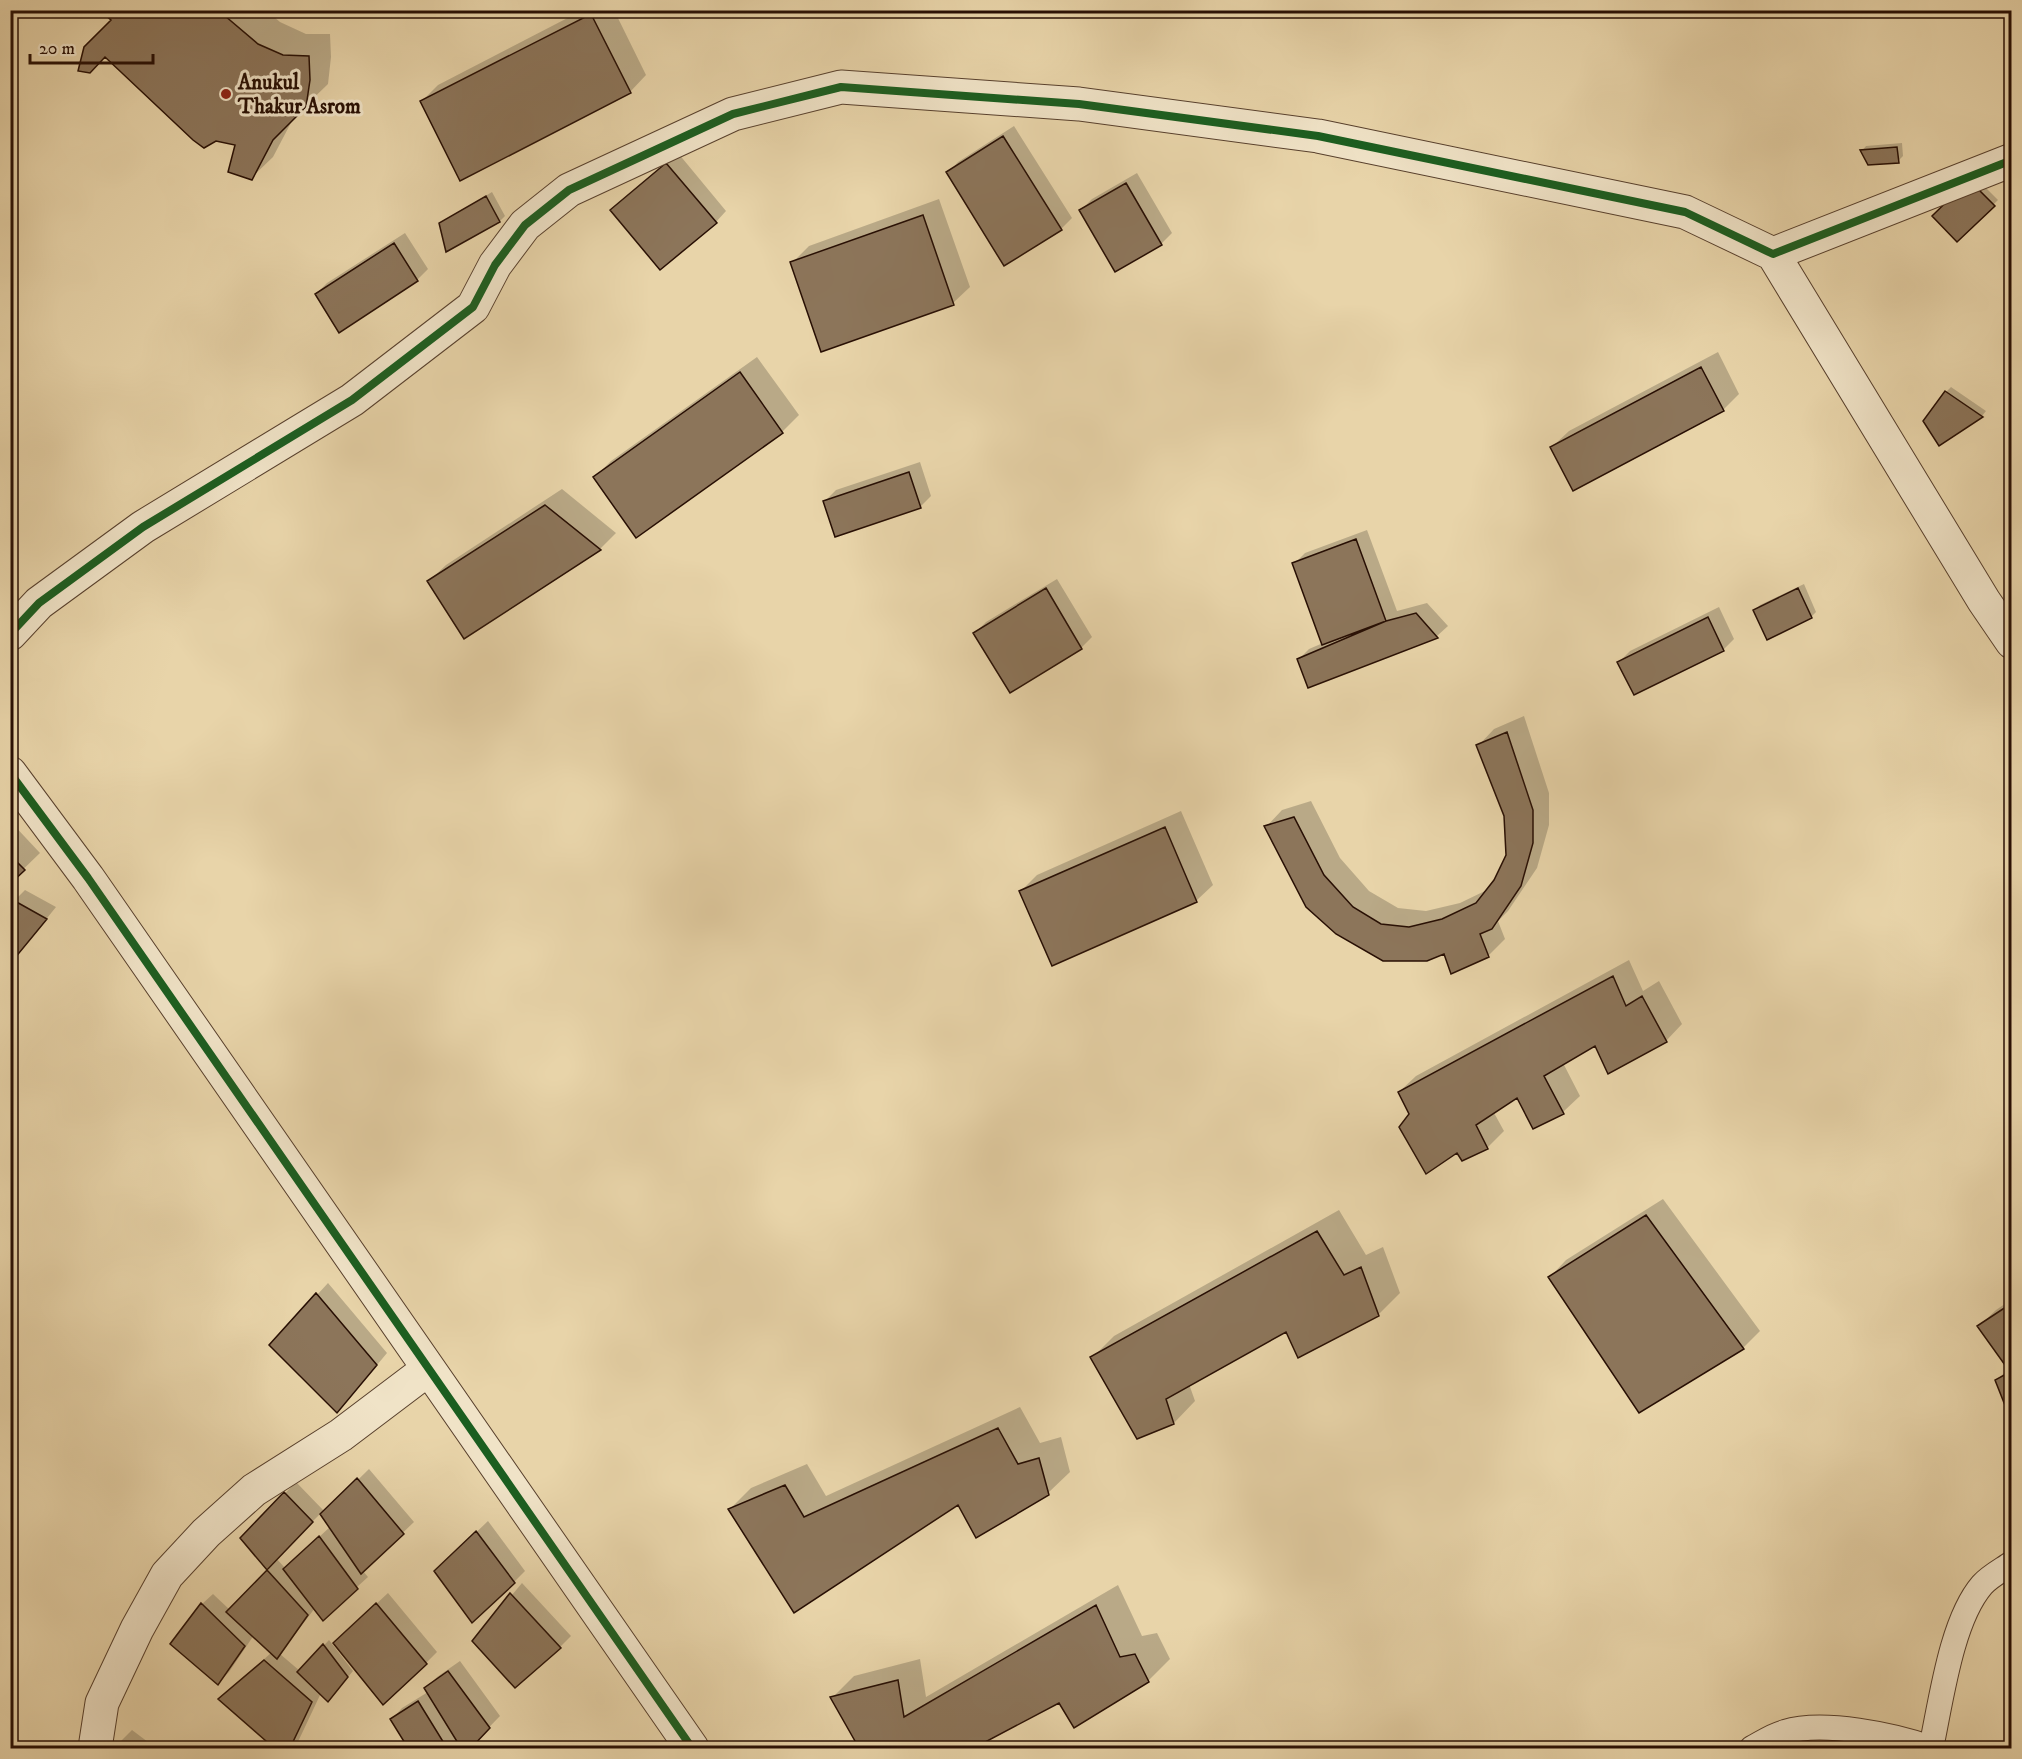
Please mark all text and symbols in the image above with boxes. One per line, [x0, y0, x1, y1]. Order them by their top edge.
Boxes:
scale bar [30, 27, 153, 65]
text: 20 m [39, 38, 75, 60]
place label: Anukul Thakur Asrom [237, 70, 361, 120]
marker: Anukul Thakur Asrom [219, 87, 233, 101]

